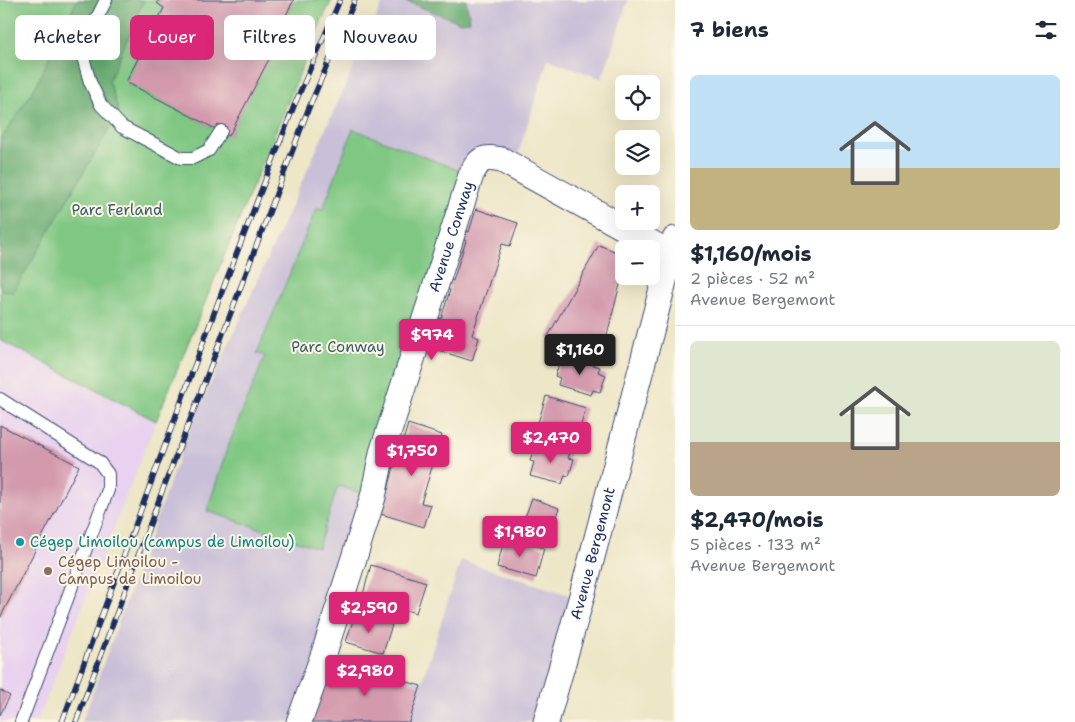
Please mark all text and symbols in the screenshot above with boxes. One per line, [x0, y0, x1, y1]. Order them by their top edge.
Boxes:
chip: Acheter [15, 15, 120, 60]
chip: Louer [130, 15, 214, 60]
chip: Filtres [224, 15, 315, 60]
chip: Nouveau [325, 15, 436, 60]
text: 7 biens [690, 16, 769, 44]
icon: filters [1032, 16, 1060, 44]
map controls [615, 75, 660, 285]
button: locate [615, 75, 660, 120]
icon: home [830, 108, 920, 198]
button: layers [615, 130, 660, 175]
street label: Avenue Conway [424, 179, 478, 295]
button: + [615, 185, 660, 230]
park label: Parc Ferland [71, 200, 163, 220]
button: − [615, 240, 660, 285]
text: $1,160/mois [690, 240, 812, 268]
text: 2 pièces · 52 m² [690, 268, 815, 289]
text: Avenue Bergemont [690, 289, 835, 310]
pin: $974 [402, 318, 462, 361]
text: $974 [410, 324, 454, 345]
pin: $1,160 [539, 334, 621, 376]
park label: Parc Conway [291, 337, 385, 357]
text: $1,160 [555, 339, 605, 360]
icon: home [830, 373, 920, 463]
pin: $2,470 [510, 422, 592, 464]
text: $2,470 [522, 427, 580, 448]
pin: $1,750 [371, 434, 453, 477]
text: $1,750 [386, 440, 438, 461]
street label: Avenue Bergemont [566, 485, 620, 622]
text: $2,470/mois [690, 506, 824, 534]
pin: $1,980 [479, 516, 561, 558]
text: $1,980 [494, 521, 546, 542]
place label: Cégep Limoilou (campus de Limoilou) [30, 532, 294, 552]
text: 5 pièces · 133 m² [690, 534, 821, 555]
marker: Cégep Limoilou (campus de Limoilou) [14, 536, 26, 548]
place label: Cégep Limoilou - Campus de Limoilou [58, 552, 202, 589]
text: Avenue Bergemont [690, 555, 835, 576]
marker: Cégep Limoilou - Campus de Limoilou [42, 565, 54, 577]
pin: $2,590 [328, 592, 410, 634]
text: $2,590 [340, 597, 398, 618]
pin: $2,980 [324, 654, 406, 697]
text: $2,980 [336, 660, 394, 681]

